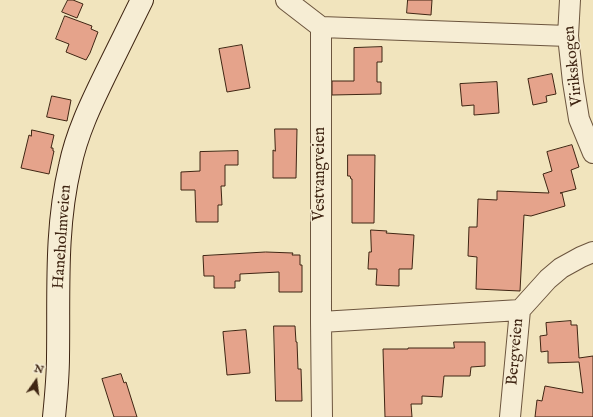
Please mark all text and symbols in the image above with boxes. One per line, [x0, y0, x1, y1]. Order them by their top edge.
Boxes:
street label: Virikskogen [560, 25, 588, 107]
street label: Vestvangveien [311, 127, 331, 221]
street label: Haneholmveien [50, 184, 76, 290]
street label: Bergveien [504, 318, 528, 386]
north arrow [16, 361, 56, 401]
text: N [33, 361, 45, 377]

